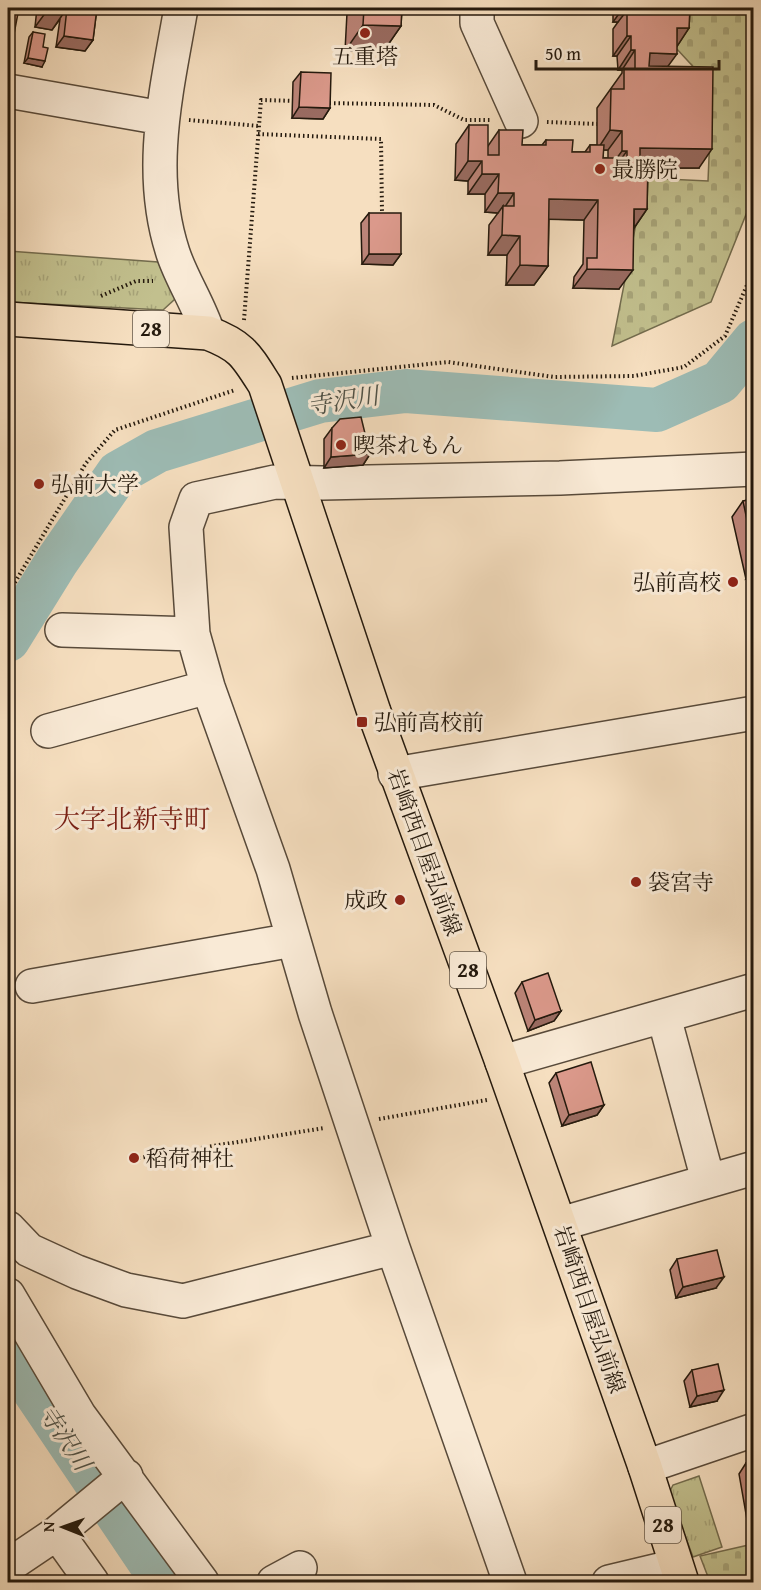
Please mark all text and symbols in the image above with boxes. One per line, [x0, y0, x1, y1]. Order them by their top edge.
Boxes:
marker: 五重塔 [358, 26, 372, 40]
scale bar [536, 33, 719, 71]
place label: 五重塔 [332, 40, 398, 72]
text: 50 m [545, 40, 581, 67]
place label: 最勝院 [612, 153, 678, 185]
marker: 最勝院 [593, 162, 607, 176]
road number: 28 [133, 311, 169, 347]
water label: 寺沢川 [305, 377, 384, 423]
place label: 喫茶れもん [353, 429, 463, 461]
marker: 喫茶れもん [334, 438, 348, 452]
place label: 弘前大学 [51, 468, 139, 500]
marker: 弘前大学 [32, 477, 46, 491]
place label: 弘前高校 [633, 566, 721, 598]
marker: 弘前高校 [726, 575, 740, 589]
place label: 弘前高校前 [374, 706, 484, 738]
marker: 弘前高校前 [355, 715, 369, 729]
street label: 岩崎西目屋弘前線 [380, 764, 470, 940]
district label: 大字北新寺町 [54, 799, 210, 838]
place label: 袋宮寺 [648, 866, 714, 898]
marker: 袋宮寺 [629, 875, 643, 889]
place label: 成政 [344, 884, 388, 916]
marker: 成政 [393, 893, 407, 907]
road number: 28 [450, 952, 486, 988]
place label: 稻荷神社 [146, 1142, 234, 1174]
marker: 稻荷神社 [127, 1151, 141, 1165]
street label: 岩崎西目屋弘前線 [546, 1221, 634, 1397]
water label: 寺沢川 [31, 1398, 102, 1480]
north arrow [33, 1497, 93, 1557]
road number: 28 [645, 1507, 681, 1543]
text: N [36, 1521, 60, 1532]

